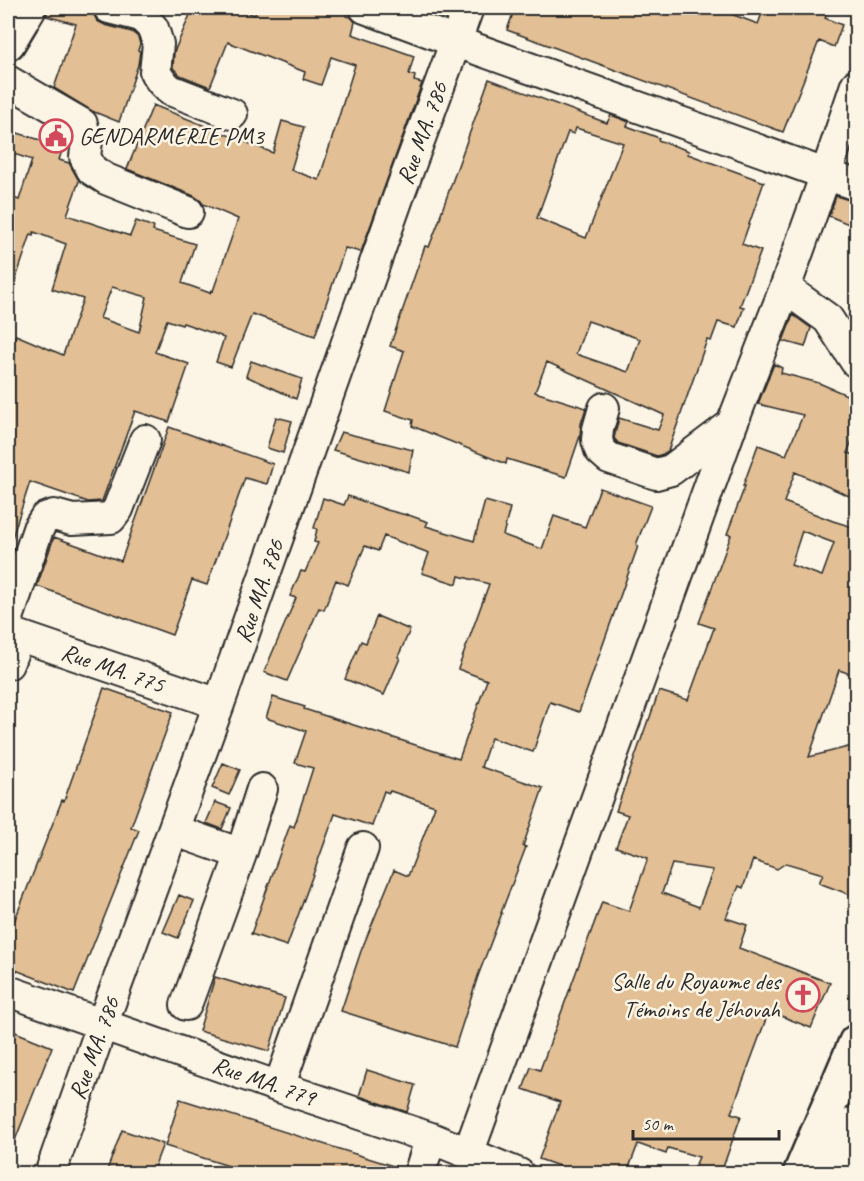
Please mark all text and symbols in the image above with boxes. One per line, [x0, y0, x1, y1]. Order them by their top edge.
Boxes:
street label: Rue MA. 786 [390, 76, 455, 188]
public building icon: GENDARMERIE PM3 [38, 118, 74, 154]
place label: GENDARMERIE PM3 [79, 121, 266, 151]
street label: Rue MA. 786 [227, 534, 291, 646]
street label: Rue MA. 775 [58, 636, 170, 700]
place label: Salle du Royaume des Témoins de Jéhovah [611, 966, 783, 1024]
church icon: Salle du Royaume des Témoins de Jéhovah [785, 977, 821, 1013]
street label: Rue MA. 786 [62, 991, 127, 1103]
street label: Rue MA. 779 [209, 1049, 322, 1113]
scale bar [633, 1103, 778, 1141]
text: 50 m [642, 1113, 675, 1135]

